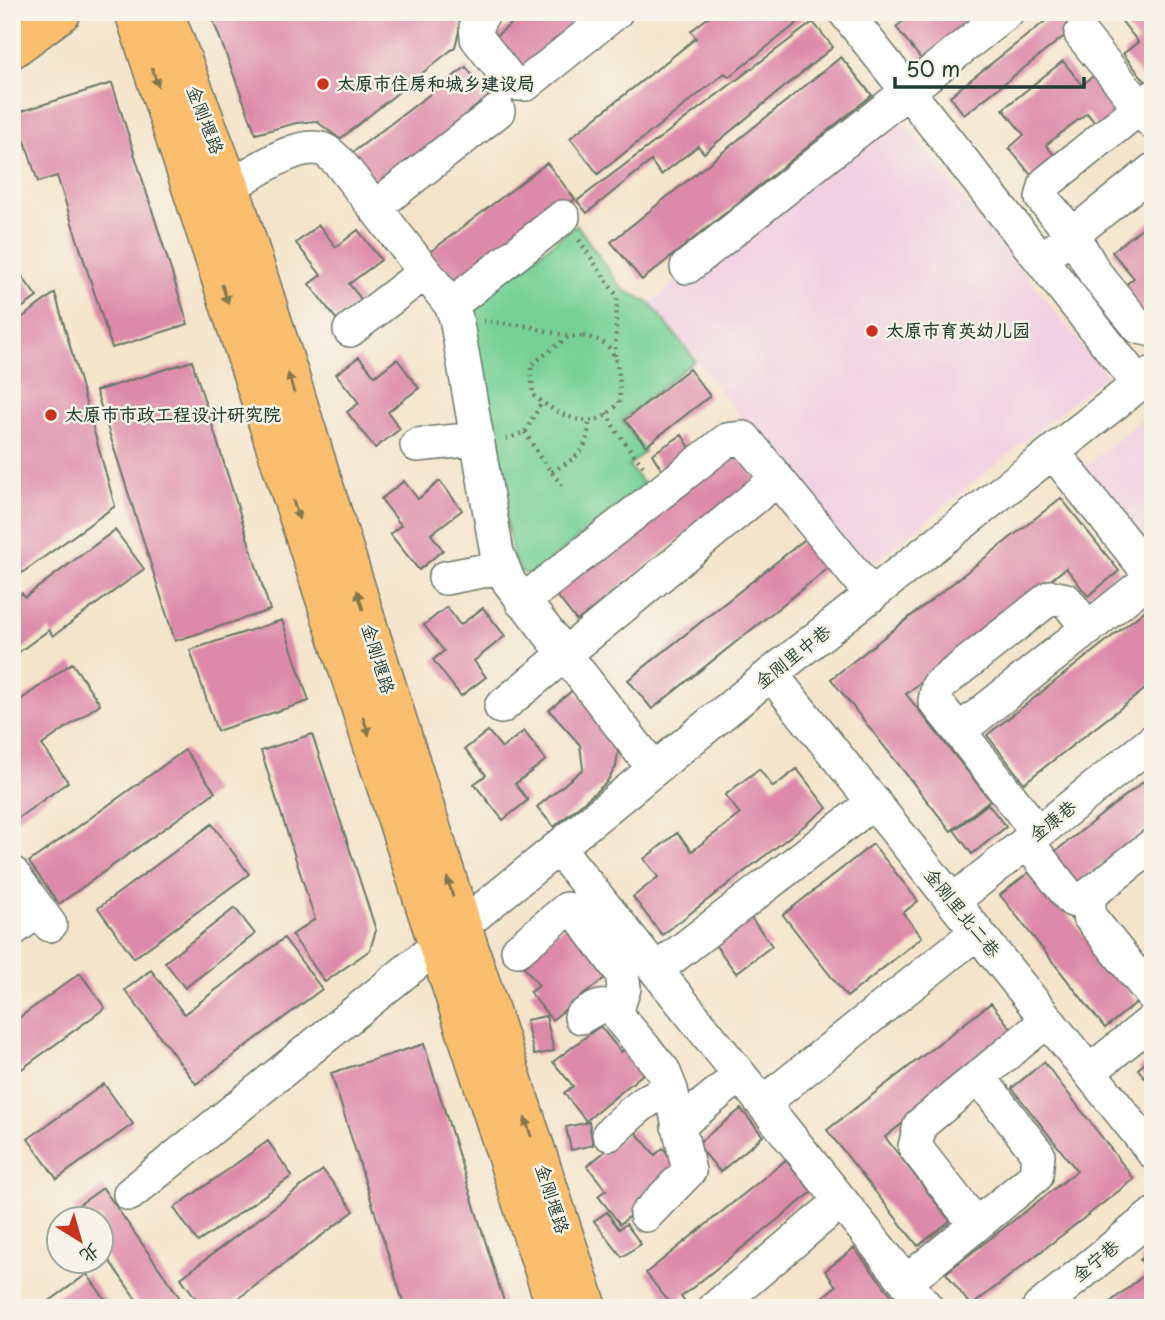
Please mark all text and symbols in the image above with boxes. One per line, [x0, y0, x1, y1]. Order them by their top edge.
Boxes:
scale bar [895, 46, 1084, 90]
text: 50 m [906, 52, 960, 84]
one-way arrow [150, 67, 161, 88]
place label: 太原市住房和城乡建设局 [337, 69, 535, 96]
marker: 太原市住房和城乡建设局 [315, 76, 331, 92]
street label: 金刚堰路 [181, 81, 232, 158]
one-way arrow [221, 283, 231, 304]
place label: 太原市育英幼儿园 [886, 316, 1030, 343]
marker: 太原市育英幼儿园 [864, 323, 880, 339]
one-way arrow [286, 372, 296, 393]
place label: 太原市市政工程设计研究院 [65, 400, 281, 427]
marker: 太原市市政工程设计研究院 [43, 407, 59, 423]
one-way arrow [291, 500, 301, 521]
one-way arrow [354, 589, 364, 610]
street label: 金刚里中巷 [748, 617, 836, 694]
street label: 金刚堰路 [356, 620, 403, 697]
one-way arrow [361, 716, 372, 737]
street label: 金康巷 [1022, 793, 1082, 847]
street label: 金刚里北二巷 [919, 862, 1008, 963]
one-way arrow [444, 876, 455, 897]
one-way arrow [522, 1116, 533, 1137]
street label: 金刚堰路 [529, 1160, 577, 1237]
north arrow [46, 1204, 116, 1274]
street label: 金宁巷 [1066, 1232, 1125, 1287]
text: 北 [75, 1237, 107, 1271]

